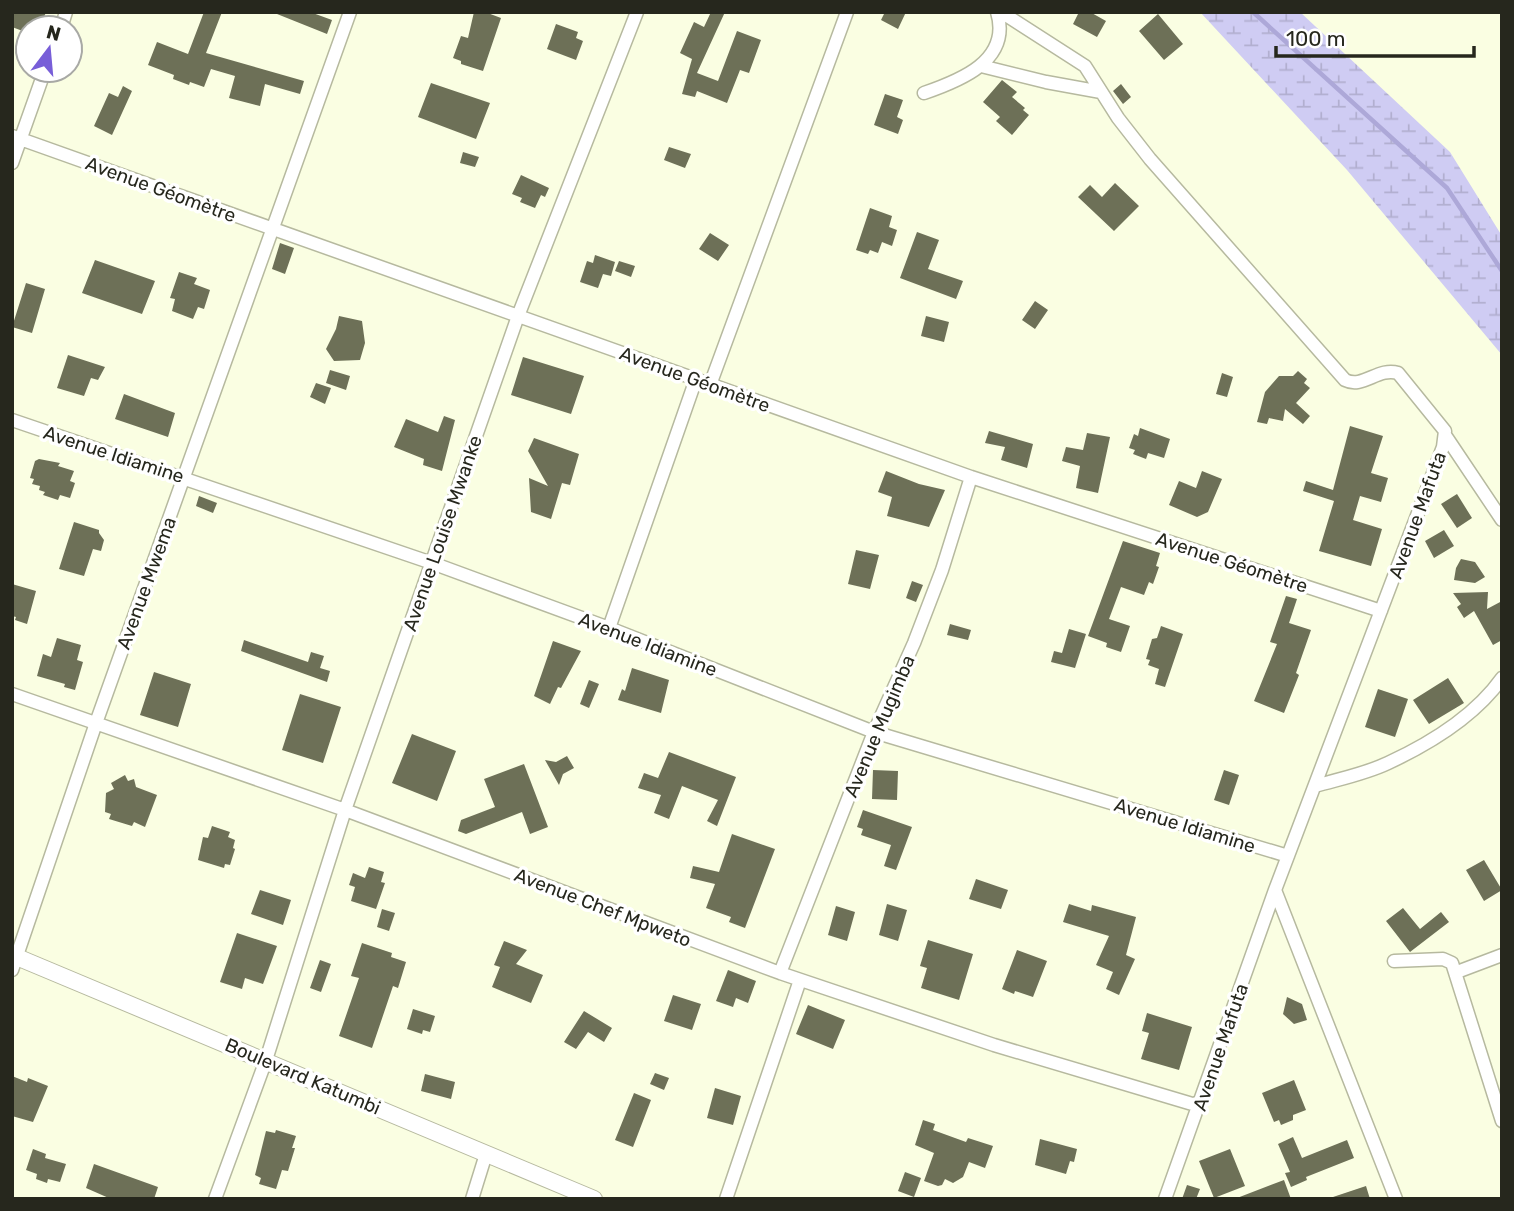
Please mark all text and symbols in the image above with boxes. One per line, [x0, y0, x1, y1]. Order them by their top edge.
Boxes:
north arrow [14, 14, 84, 84]
scale bar [1276, 14, 1474, 58]
text: N [44, 20, 63, 46]
text: 100 m [1286, 26, 1345, 51]
street label: Avenue Géomètre [83, 152, 239, 227]
street label: Avenue Géomètre [617, 342, 773, 417]
street label: Avenue Idiamine [41, 421, 187, 488]
street label: Avenue Louise Mwanke [398, 432, 487, 634]
street label: Avenue Mafuta [1384, 449, 1451, 582]
street label: Avenue Mwema [112, 514, 181, 653]
street label: Avenue Géomètre [1153, 527, 1311, 598]
street label: Avenue Idiamine [575, 607, 720, 681]
street label: Avenue Mugimba [839, 652, 920, 801]
street label: Avenue Idiamine [1111, 793, 1258, 858]
street label: Avenue Chef Mpweto [511, 863, 695, 952]
street label: Avenue Mafuta [1188, 980, 1253, 1114]
street label: Boulevard Katumbi [221, 1033, 384, 1120]

